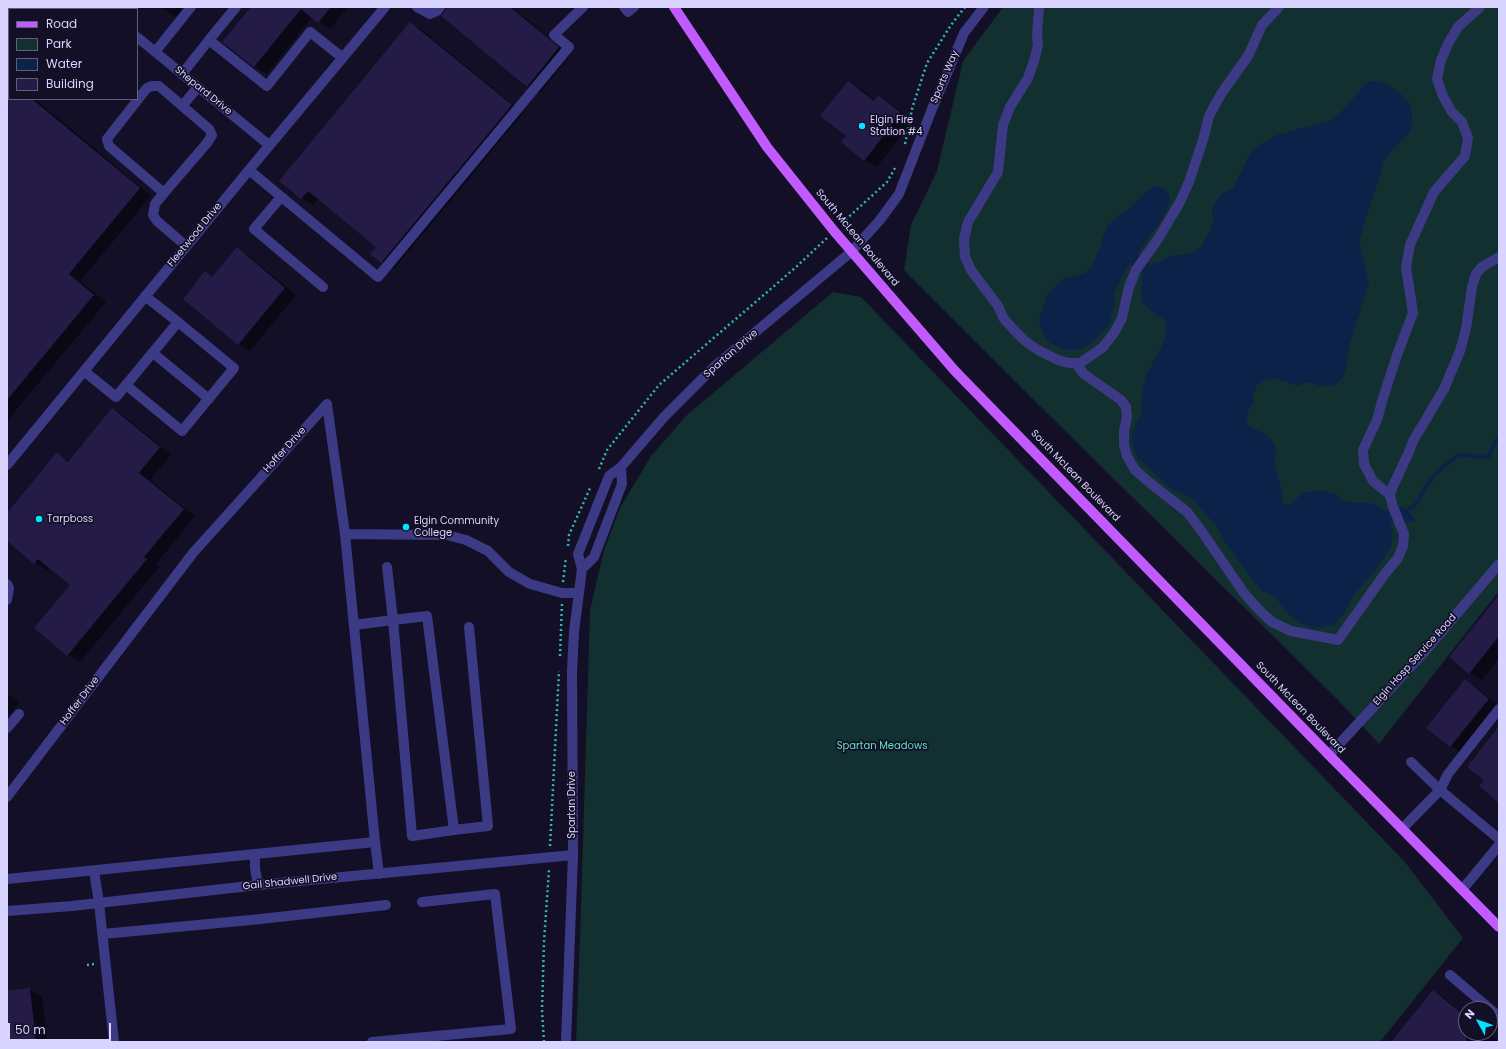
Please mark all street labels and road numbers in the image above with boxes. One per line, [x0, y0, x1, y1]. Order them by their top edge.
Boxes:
street label: Sports Way [928, 49, 962, 105]
street label: Shepard Drive [172, 64, 234, 118]
street label: South McLean Boulevard [813, 187, 901, 289]
street label: Fleetwood Drive [165, 201, 225, 269]
street label: Spartan Drive [702, 327, 760, 381]
street label: Hoffer Drive [261, 425, 309, 475]
street label: South McLean Boulevard [1028, 428, 1122, 524]
street label: Elgin Hosp Service Road [1371, 612, 1459, 708]
street label: South McLean Boulevard [1253, 660, 1347, 756]
street label: Hoffer Drive [58, 674, 102, 728]
street label: Spartan Drive [566, 771, 578, 839]
street label: Gail Shadwell Drive [242, 871, 338, 893]

